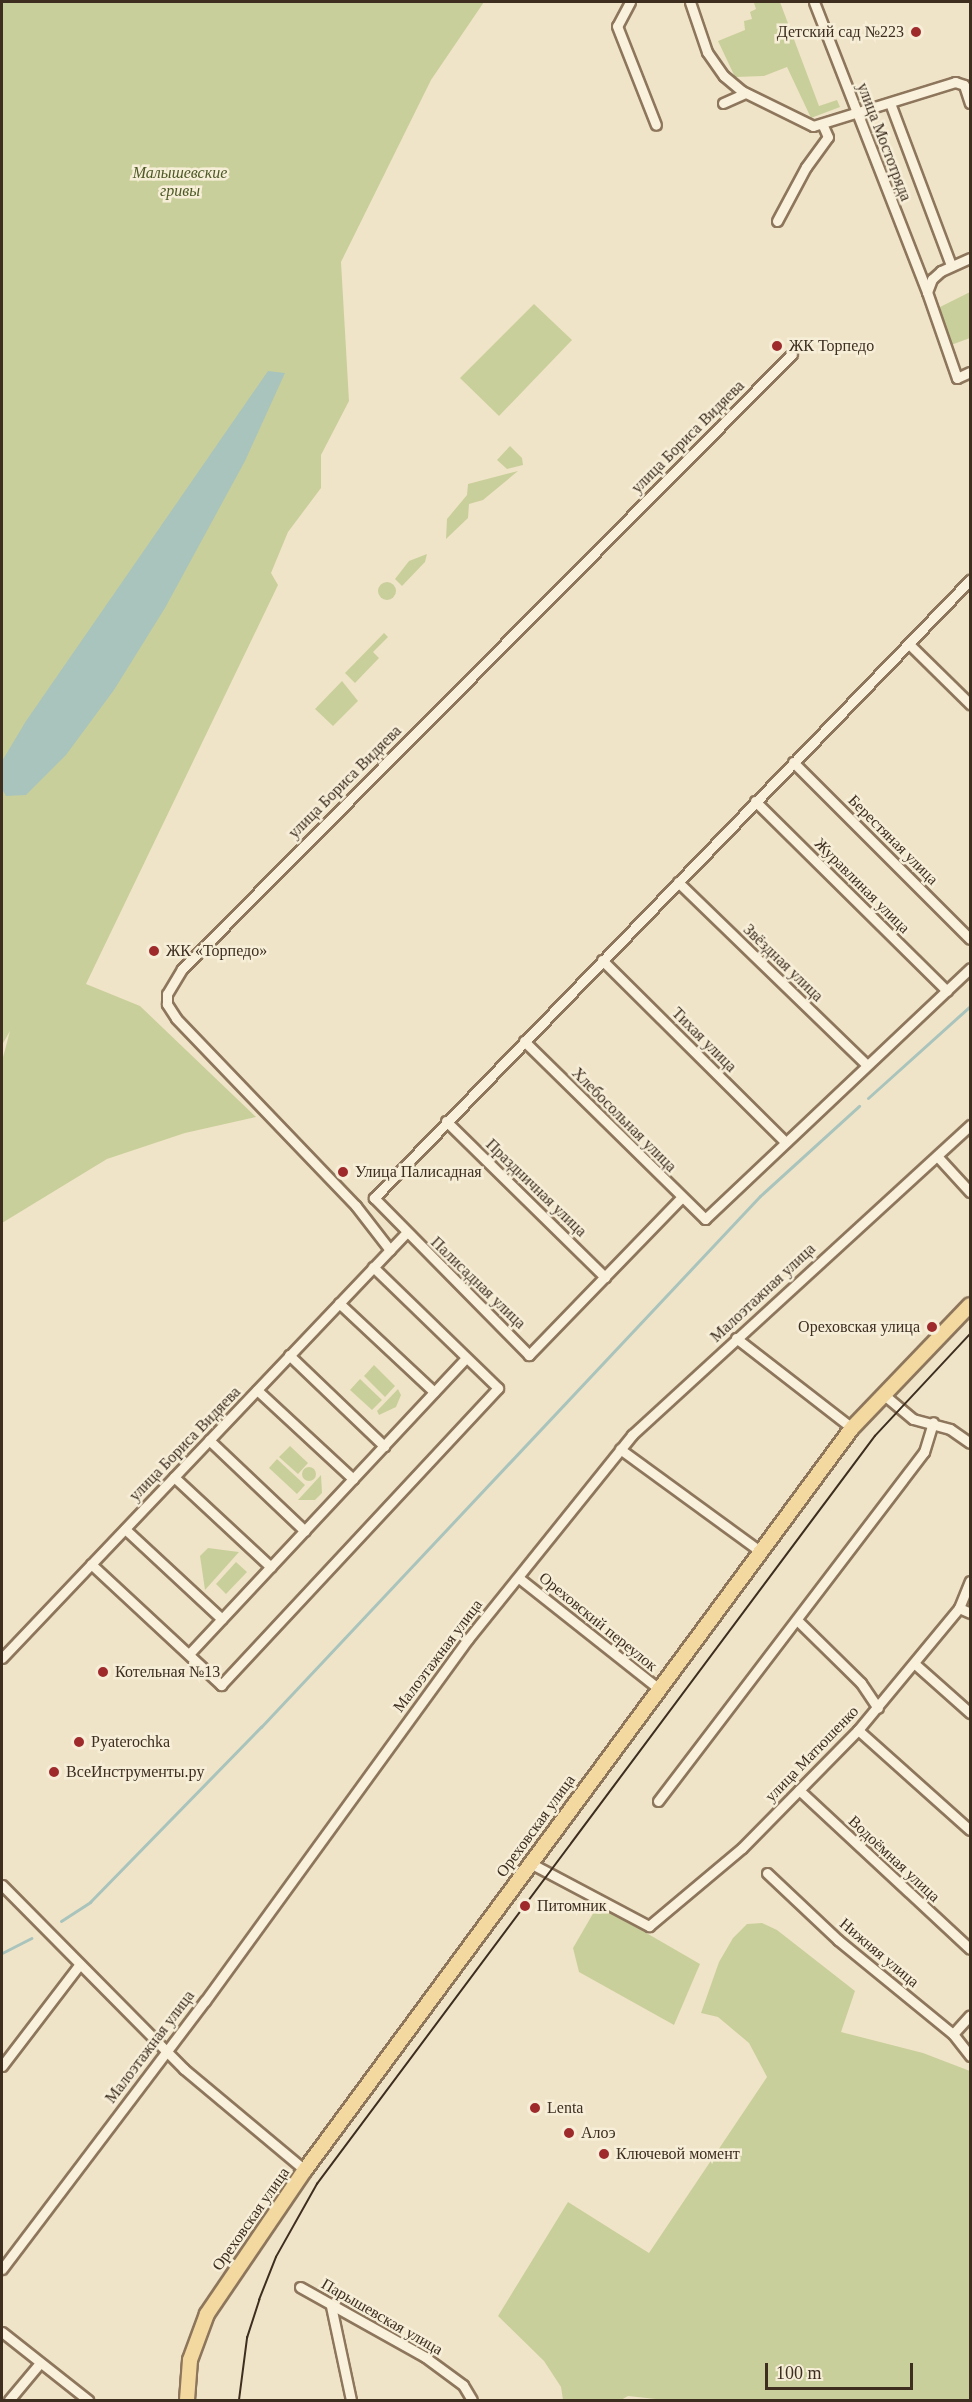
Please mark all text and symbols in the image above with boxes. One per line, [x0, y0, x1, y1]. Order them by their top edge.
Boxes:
place label: Детский сад №223 [777, 22, 904, 42]
marker: Детский сад №223 [909, 25, 923, 39]
street label: улица Мостотряда [853, 80, 915, 204]
park label: Малышевские гривы [133, 163, 227, 201]
place label: ЖК Торпедо [789, 336, 874, 356]
marker: ЖК Торпедо [770, 339, 784, 353]
street label: улица Бориса Видяева [627, 376, 749, 498]
street label: улица Бориса Видяева [284, 721, 406, 843]
street label: Берестяная улица [844, 791, 942, 889]
street label: Журавлиная улица [810, 834, 914, 938]
street label: Звёздная улица [739, 920, 827, 1006]
place label: ЖК «Торпедо» [166, 941, 267, 961]
marker: ЖК «Торпедо» [147, 944, 161, 958]
street label: Тихая улица [668, 1004, 740, 1076]
street label: Хлебосольная улица [568, 1064, 680, 1176]
street label: Праздничная улица [482, 1135, 590, 1241]
place label: Улица Палисадная [355, 1162, 482, 1182]
marker: Улица Палисадная [336, 1165, 350, 1179]
street label: Палисадная улица [427, 1233, 529, 1333]
street label: Малоэтажная улица [707, 1239, 819, 1347]
place label: Ореховская улица [798, 1317, 920, 1337]
marker: Ореховская улица [925, 1320, 939, 1334]
street label: улица Бориса Видяева [125, 1383, 245, 1505]
street label: Ореховский переулок [535, 1568, 661, 1676]
street label: Малоэтажная улица [389, 1596, 487, 1716]
place label: Котельная №13 [115, 1662, 220, 1682]
marker: Котельная №13 [96, 1665, 110, 1679]
street label: улица Матюшенко [761, 1702, 863, 1806]
place label: Pyaterochka [91, 1732, 170, 1752]
marker: Pyaterochka [72, 1735, 86, 1749]
place label: ВсеИнструменты.ру [66, 1762, 204, 1782]
marker: ВсеИнструменты.ру [47, 1765, 61, 1779]
street label: Ореховская улица [492, 1771, 580, 1881]
street label: Водоёмная улица [844, 1812, 944, 1906]
place label: Питомник [537, 1896, 607, 1916]
marker: Питомник [518, 1899, 532, 1913]
street label: Нижняя улица [835, 1914, 923, 1992]
street label: Малоэтажная улица [101, 1987, 199, 2107]
place label: Lenta [547, 2098, 583, 2118]
marker: Lenta [528, 2101, 542, 2115]
place label: Алоэ [581, 2123, 616, 2143]
marker: Алоэ [562, 2126, 576, 2140]
place label: Ключевой момент [616, 2144, 740, 2164]
marker: Ключевой момент [597, 2147, 611, 2161]
street label: Ореховская улица [208, 2164, 294, 2274]
street label: Парышевская улица [318, 2274, 446, 2360]
scale bar [768, 2351, 916, 2389]
text: 100 m [776, 2363, 822, 2383]

